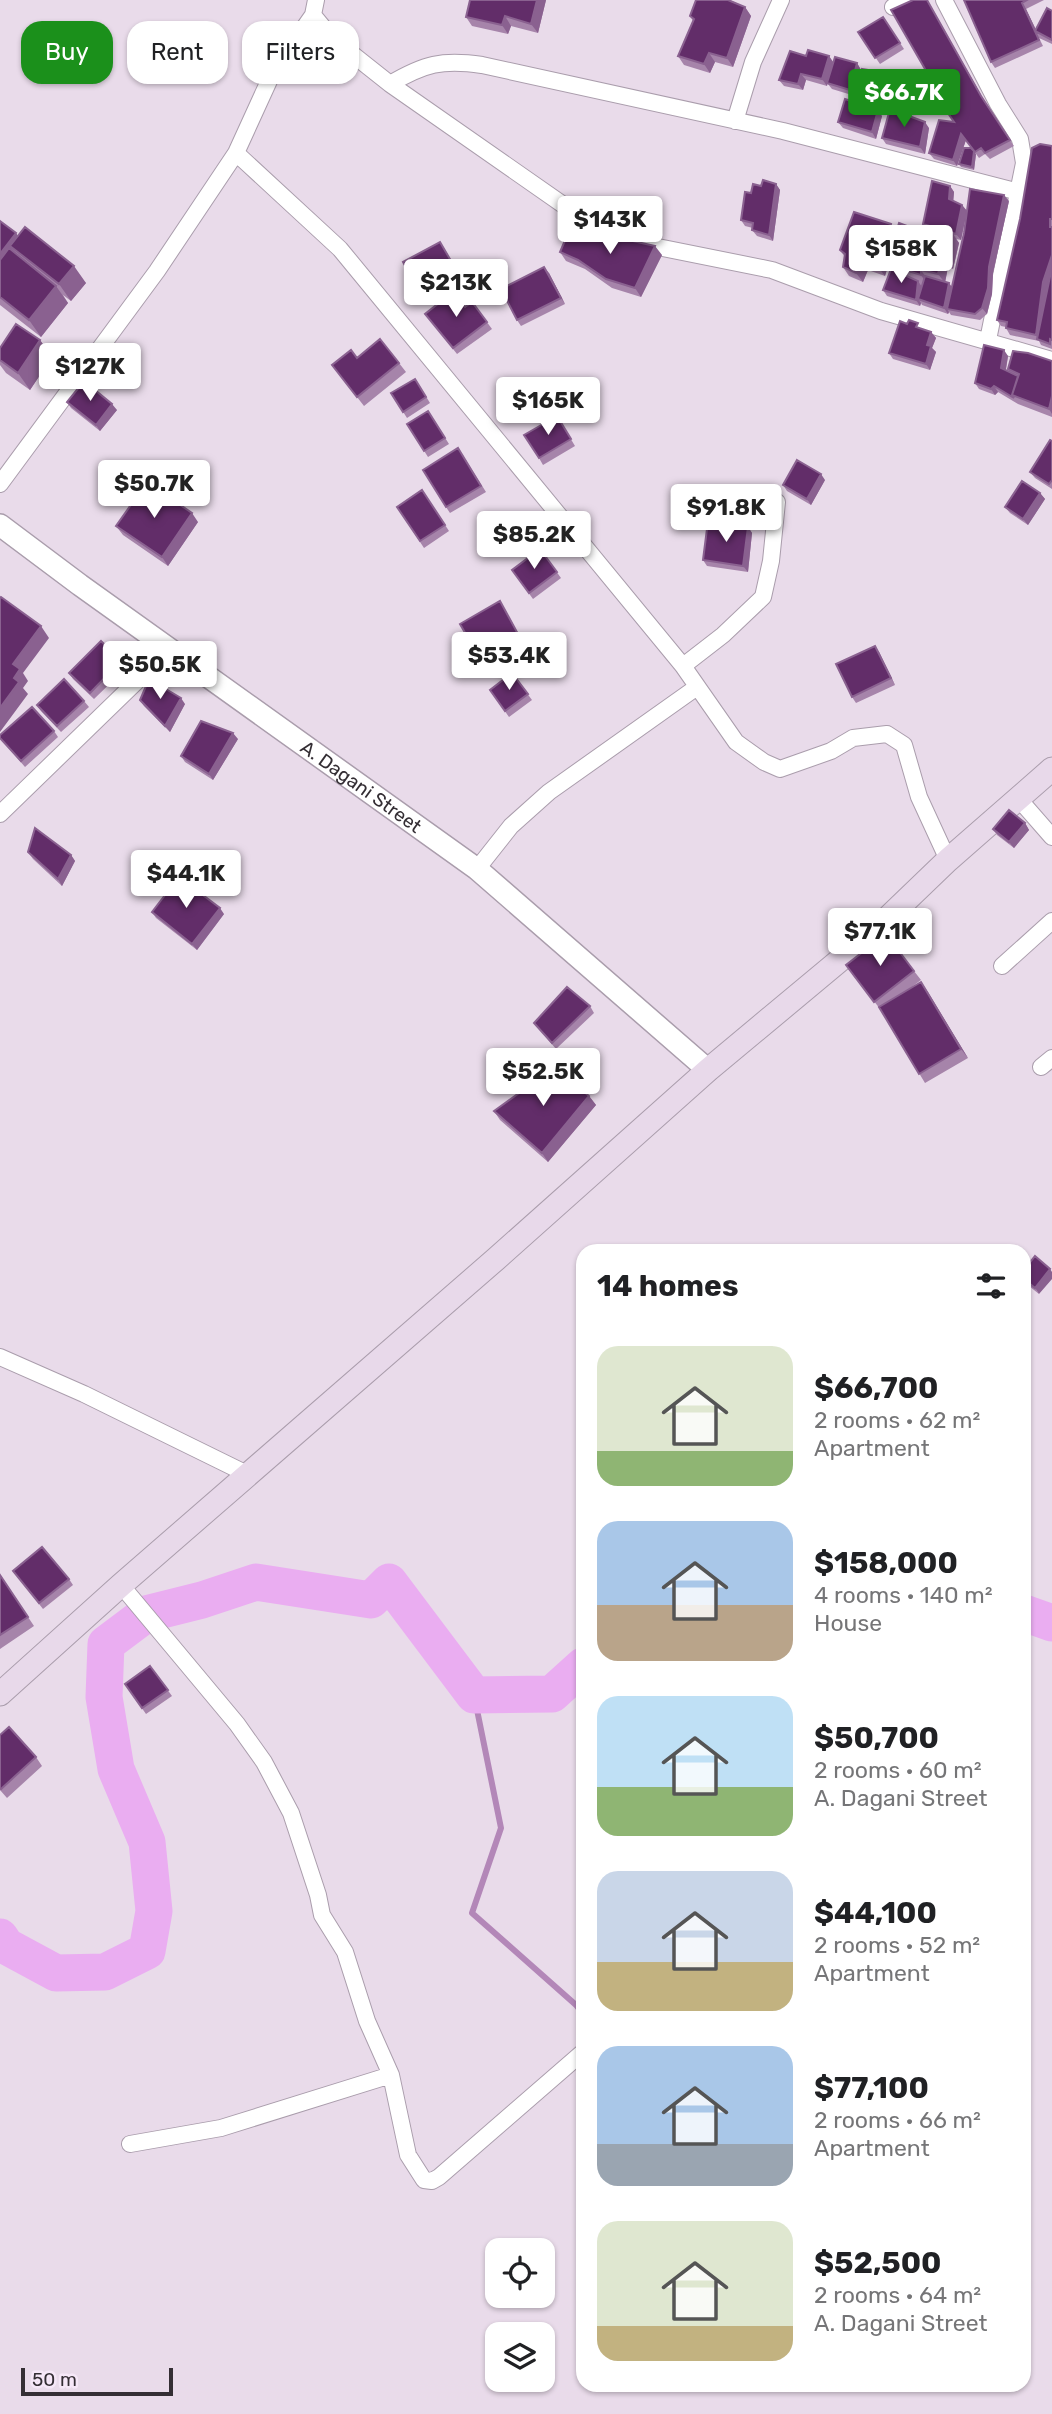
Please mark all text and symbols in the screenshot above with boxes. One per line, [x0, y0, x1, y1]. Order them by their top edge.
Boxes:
chip: Buy [21, 21, 113, 84]
chip: Rent [127, 21, 228, 84]
chip: Filters [242, 21, 359, 84]
pin: $66.7K [847, 69, 961, 129]
text: $66.7K [864, 78, 944, 106]
pin: $143K [561, 196, 659, 256]
text: $143K [574, 205, 646, 233]
pin: $158K [852, 226, 950, 285]
text: $158K [865, 234, 937, 262]
pin: $213K [407, 260, 505, 319]
text: $213K [420, 268, 492, 296]
pin: $127K [41, 344, 139, 403]
text: $127K [55, 352, 125, 380]
pin: $165K [499, 378, 597, 437]
text: $165K [512, 386, 584, 414]
pin: $50.7K [97, 461, 211, 520]
text: $50.7K [114, 469, 194, 497]
pin: $91.8K [669, 484, 783, 544]
text: $91.8K [687, 493, 765, 521]
pin: $85.2K [477, 512, 591, 571]
text: $85.2K [493, 520, 575, 548]
pin: $53.4K [452, 632, 566, 692]
text: $53.4K [468, 641, 550, 669]
pin: $50.5K [103, 642, 217, 701]
text: $50.5K [119, 650, 201, 678]
street label: A. Dagani Street [296, 735, 427, 838]
pin: $44.1K [129, 850, 243, 910]
text: $44.1K [147, 859, 225, 887]
pin: $77.1K [823, 908, 937, 968]
text: $77.1K [844, 917, 916, 945]
pin: $52.5K [486, 1048, 600, 1108]
text: $52.5K [502, 1057, 584, 1085]
icon: filters [972, 1267, 1010, 1305]
text: 14 homes [597, 1268, 739, 1304]
text: $66,700 [814, 1370, 939, 1406]
icon: home [653, 1374, 737, 1458]
text: 2 rooms · 62 m² [814, 1406, 980, 1434]
text: Apartment [814, 1434, 930, 1462]
text: $158,000 [814, 1545, 958, 1581]
icon: home [653, 1549, 737, 1633]
text: 4 rooms · 140 m² [814, 1581, 993, 1609]
text: House [814, 1609, 882, 1637]
text: $50,700 [814, 1720, 939, 1756]
icon: home [653, 1724, 737, 1808]
text: 2 rooms · 60 m² [814, 1756, 982, 1784]
text: A. Dagani Street [814, 1784, 987, 1812]
text: $44,100 [814, 1895, 937, 1931]
icon: home [653, 1899, 737, 1983]
text: 2 rooms · 52 m² [814, 1931, 980, 1959]
text: Apartment [814, 1959, 930, 1987]
text: $77,100 [814, 2070, 929, 2106]
icon: home [653, 2074, 737, 2158]
text: 2 rooms · 66 m² [814, 2106, 981, 2134]
text: Apartment [814, 2134, 930, 2162]
map controls [485, 2238, 555, 2392]
button: locate [485, 2238, 555, 2308]
text: $52,500 [814, 2245, 941, 2281]
icon: home [653, 2249, 737, 2333]
text: 2 rooms · 64 m² [814, 2281, 981, 2309]
text: A. Dagani Street [814, 2309, 987, 2337]
button: layers [485, 2322, 555, 2392]
scale bar [21, 2365, 173, 2397]
text: 50 m [32, 2368, 77, 2391]

